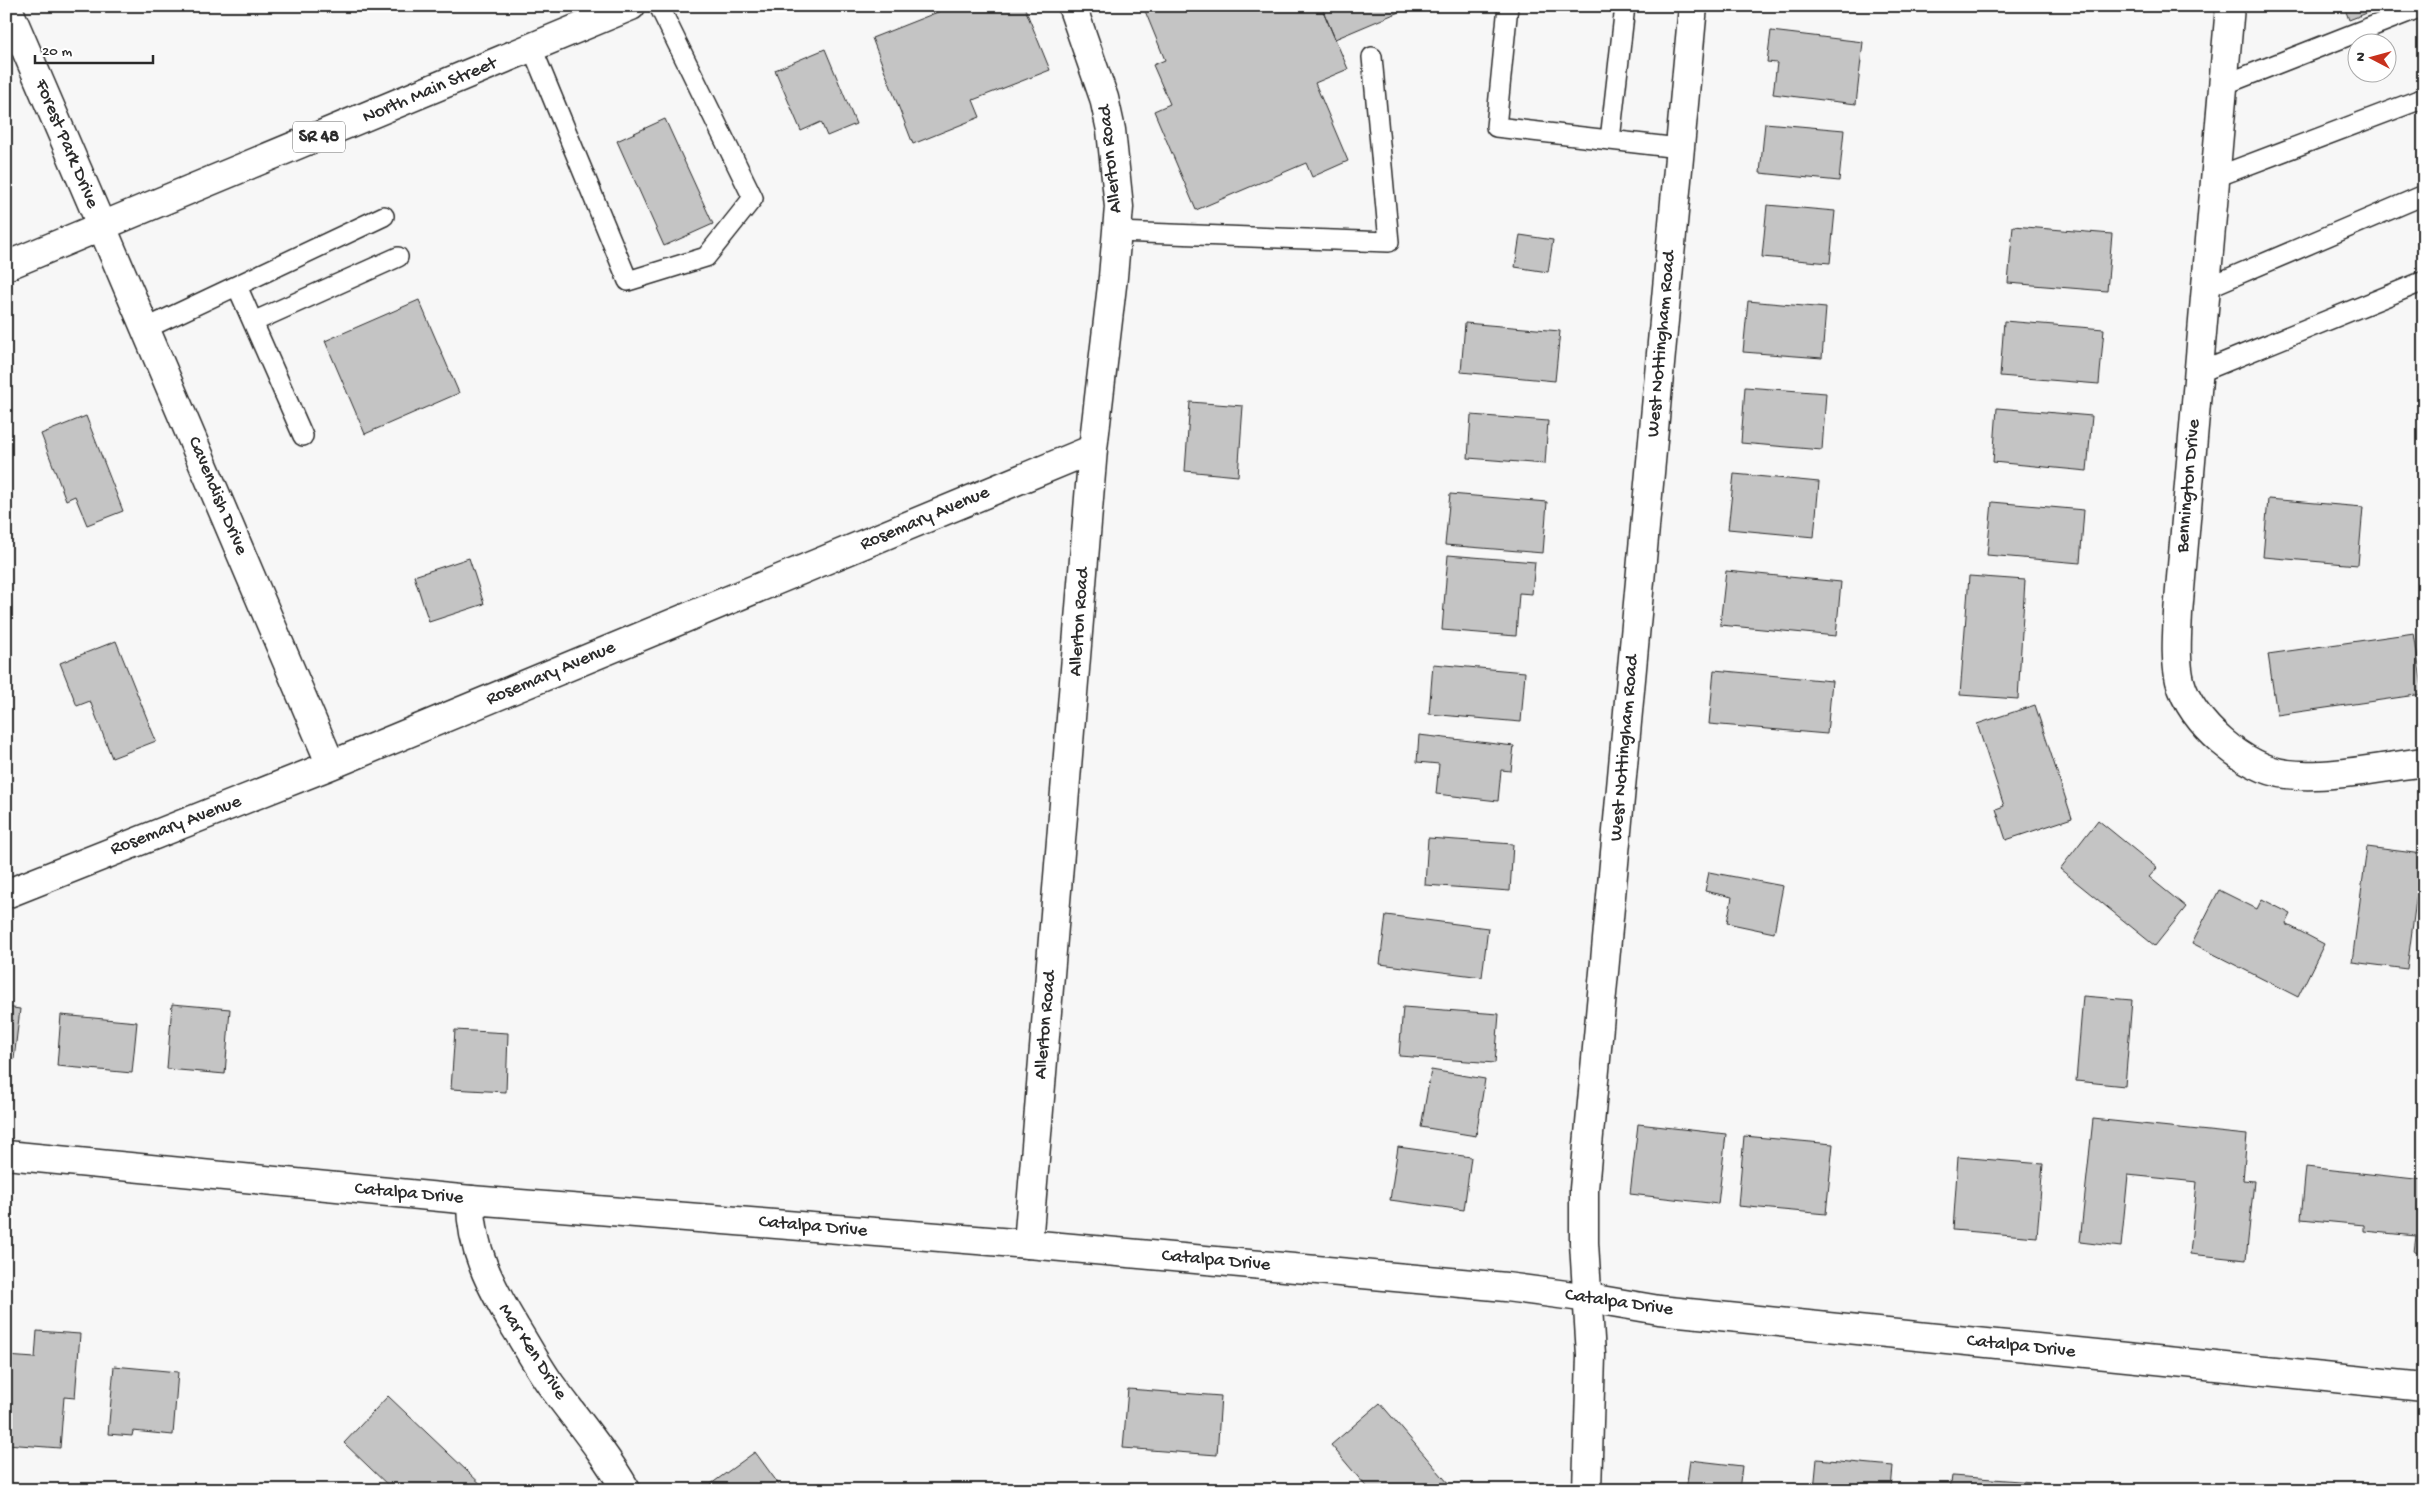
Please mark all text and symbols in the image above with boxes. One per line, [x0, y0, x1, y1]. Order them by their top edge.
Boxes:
scale bar [35, 32, 152, 64]
north arrow [2348, 32, 2398, 82]
text: 20 m [42, 43, 72, 61]
text: N [2353, 51, 2370, 62]
street label: North Main Street [359, 52, 503, 130]
street label: Forest Park Drive [28, 75, 104, 212]
street label: Allerton Road [1094, 102, 1128, 214]
road number: SR 48 [293, 121, 345, 152]
street label: West Nottingham Road [1642, 248, 1682, 438]
street label: Bennington Drive [2172, 418, 2206, 555]
street label: Cavendish Drive [182, 433, 252, 559]
street label: Rosemary Avenue [857, 481, 993, 557]
street label: Allerton Road [1065, 565, 1095, 677]
street label: Rosemary Avenue [483, 636, 619, 712]
street label: West Nottingham Road [1605, 652, 1645, 842]
street label: Rosemary Avenue [107, 790, 245, 862]
street label: Allerton Road [1030, 968, 1062, 1080]
street label: Catalpa Drive [354, 1178, 465, 1210]
street label: Catalpa Drive [758, 1211, 869, 1243]
street label: Catalpa Drive [1161, 1245, 1272, 1277]
street label: Catalpa Drive [1563, 1284, 1675, 1322]
street label: Mar Ken Drive [492, 1300, 572, 1405]
street label: Catalpa Drive [1966, 1330, 2077, 1364]

